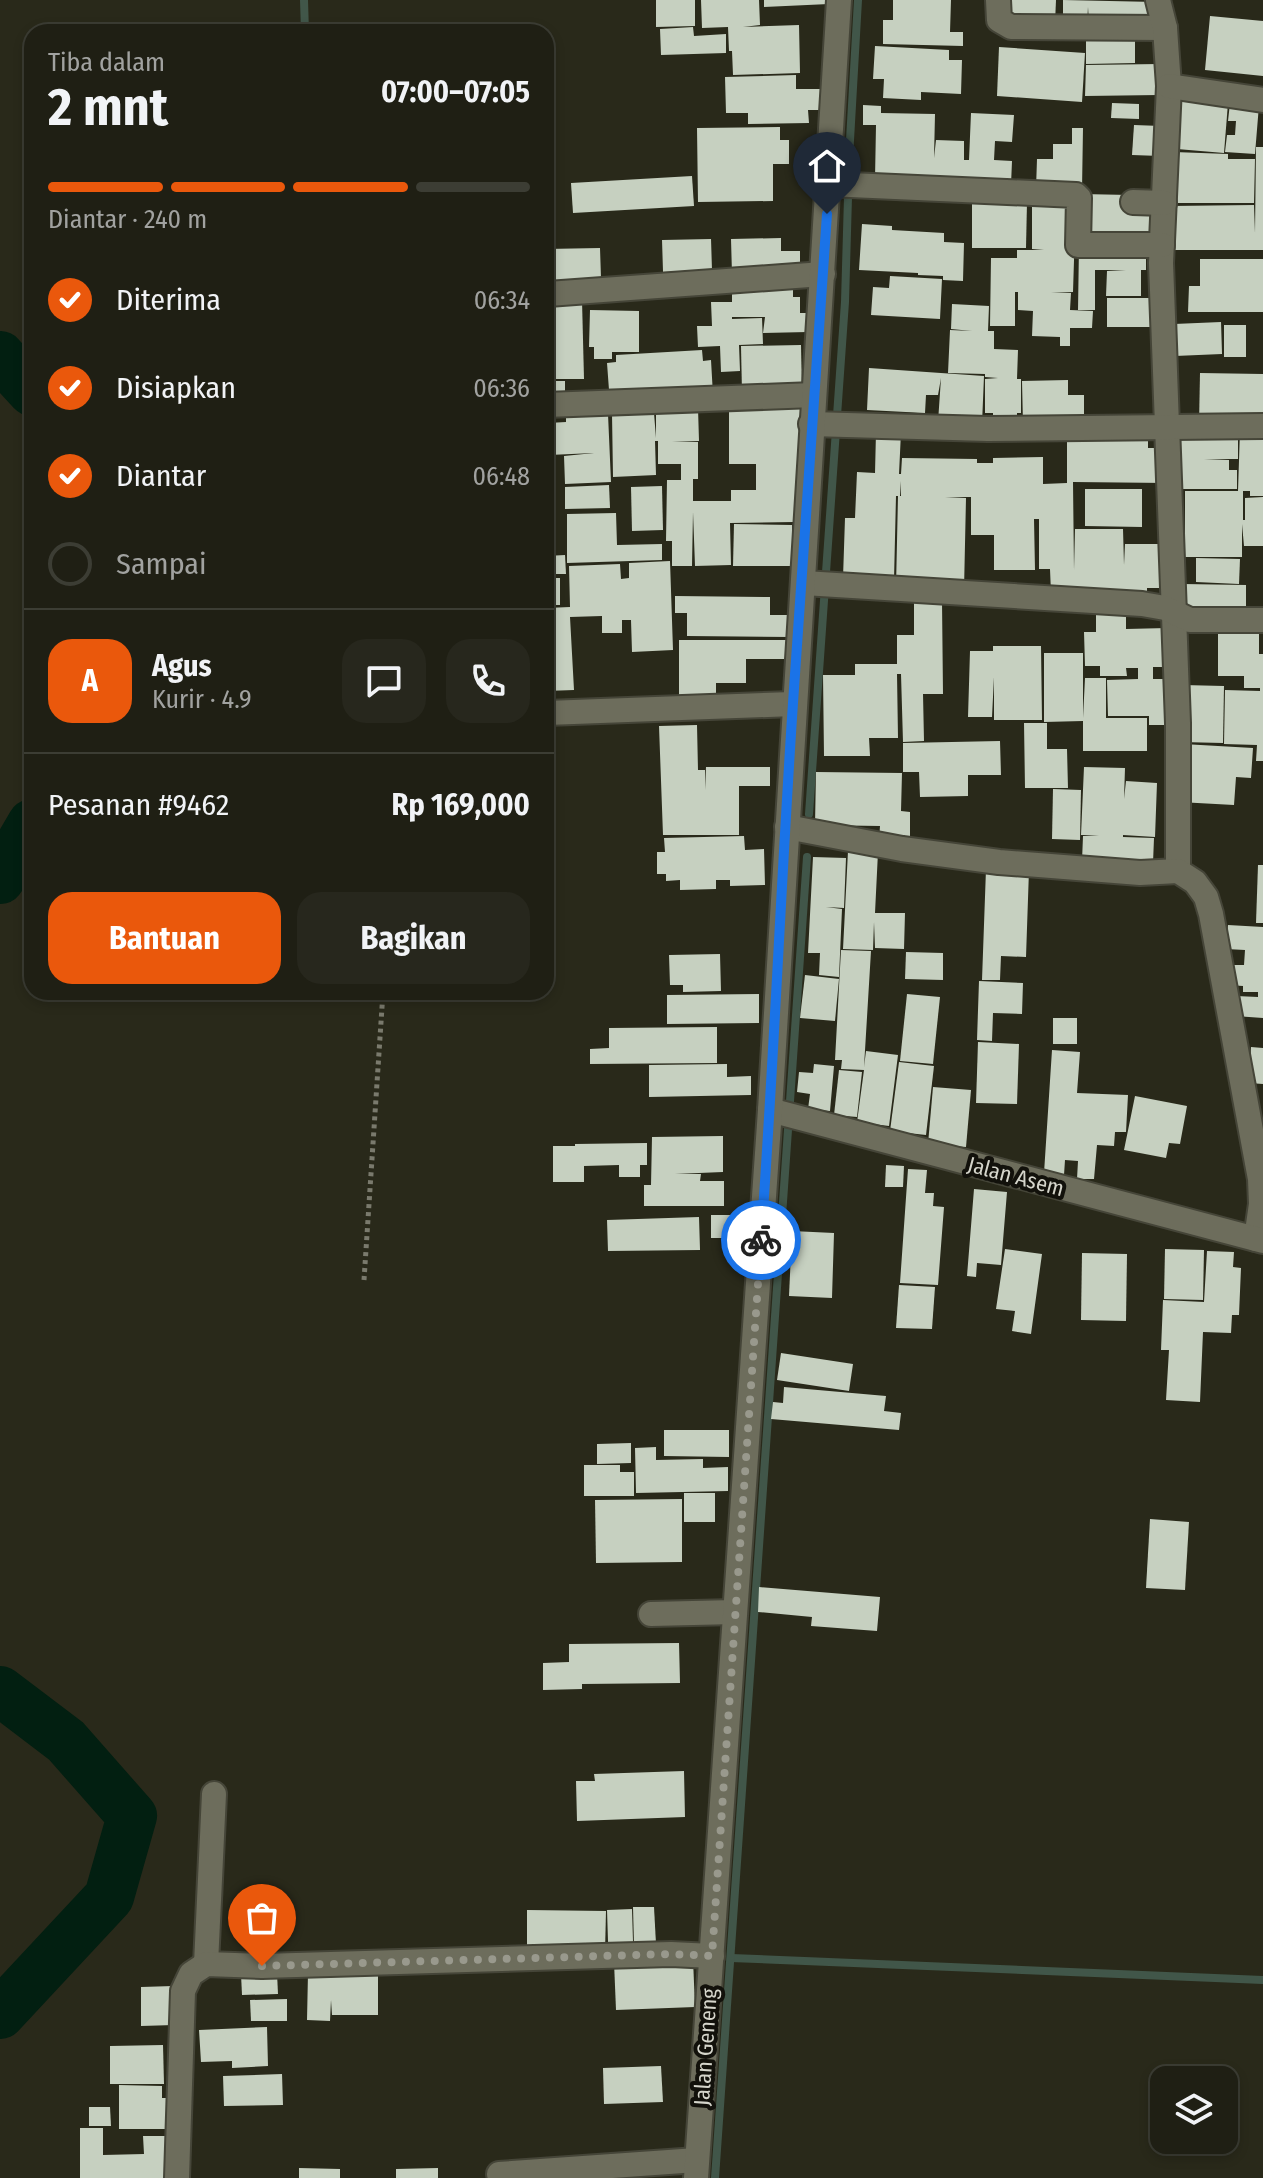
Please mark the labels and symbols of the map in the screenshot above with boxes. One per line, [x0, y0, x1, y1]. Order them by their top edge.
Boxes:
pin [793, 132, 861, 214]
street label: Jalan Asem [965, 1151, 1067, 1202]
courier [721, 1200, 801, 1280]
pin [228, 1884, 296, 1966]
street label: Jalan Geneng [688, 1987, 723, 2107]

